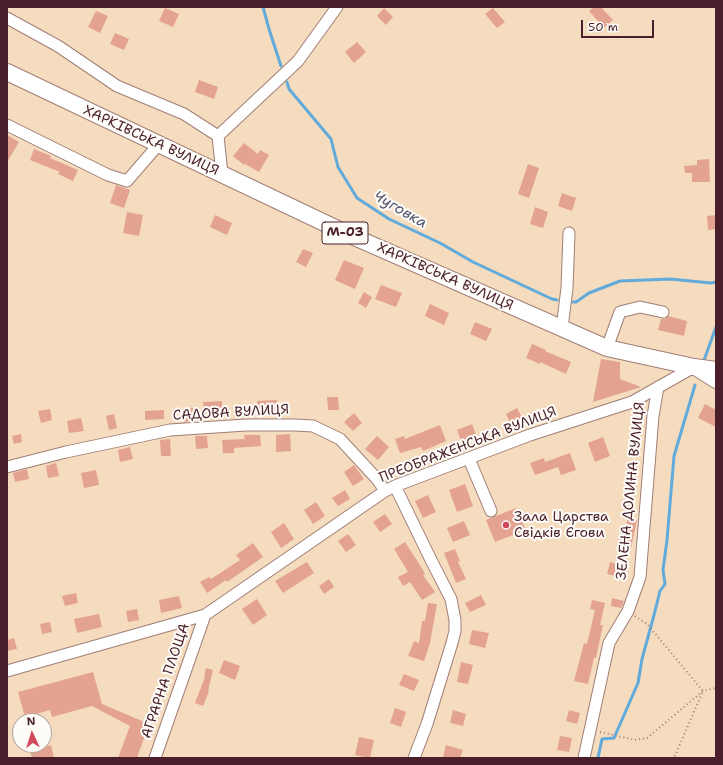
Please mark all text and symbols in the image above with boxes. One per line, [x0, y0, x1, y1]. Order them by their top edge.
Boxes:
scale bar [583, 12, 656, 38]
text: 50 m [588, 19, 618, 35]
street label: ХАРКІВСЬКА ВУЛИЦЯ [81, 102, 221, 180]
water label: Чуговка [370, 188, 430, 232]
road number: М-03 [322, 222, 368, 244]
street label: ХАРКІВСЬКА ВУЛИЦЯ [374, 239, 516, 315]
street label: ЗЕЛЕНА ДОЛИНА ВУЛИЦЯ [613, 401, 649, 581]
street label: САДОВА ВУЛИЦЯ [172, 402, 290, 424]
street label: ПРЕОБРАЖЕНСЬКА ВУЛИЦЯ [377, 403, 559, 487]
place label: Зала Царства Свідків Єгови [514, 509, 609, 542]
marker: Зала Царства Свідків Єгови [501, 520, 511, 530]
street label: АГРАРНА ПЛОЩА [138, 621, 194, 741]
north arrow [12, 713, 52, 753]
text: N [26, 714, 36, 729]

